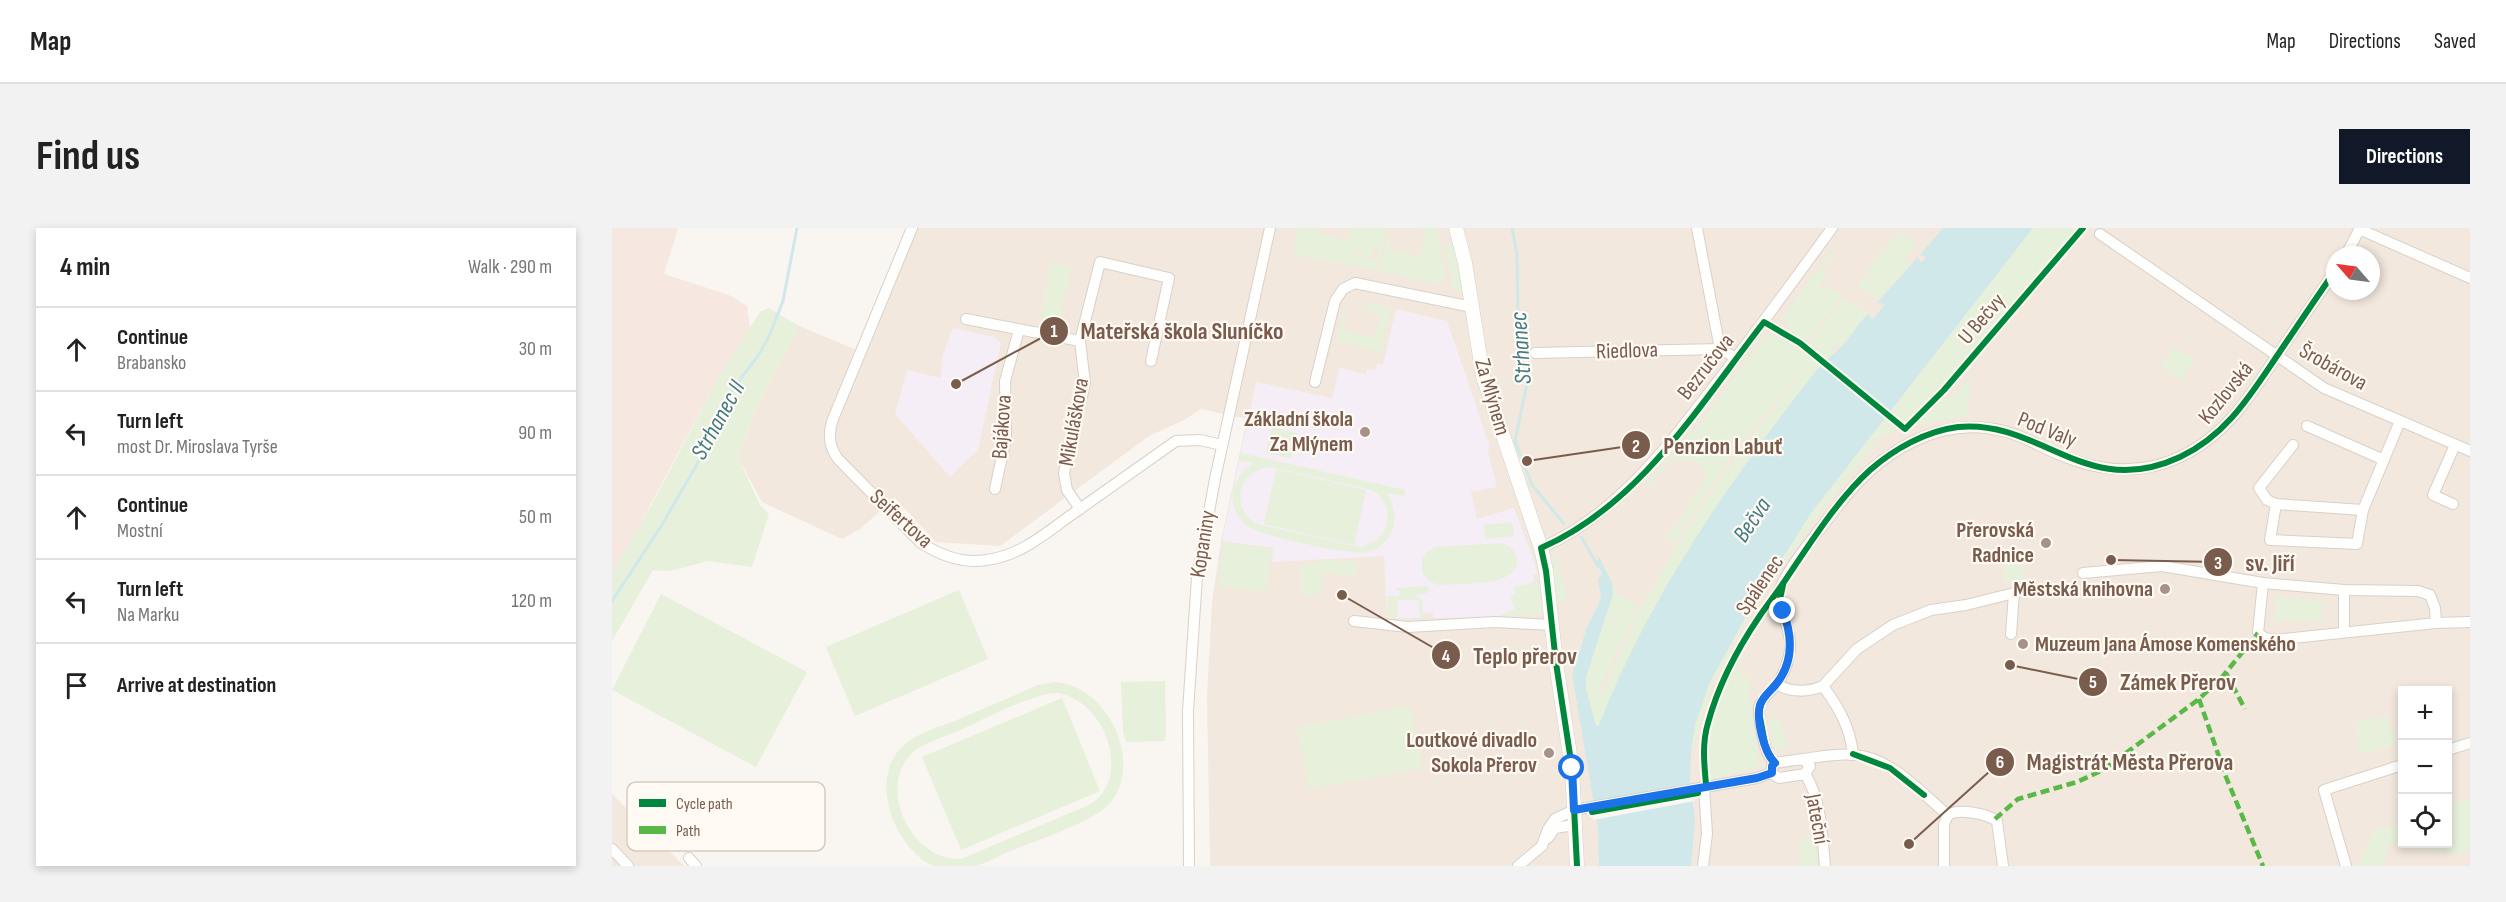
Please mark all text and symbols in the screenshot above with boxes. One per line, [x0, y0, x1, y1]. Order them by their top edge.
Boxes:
text: Map [30, 25, 71, 58]
text: Map [2266, 29, 2296, 54]
text: Directions [2329, 29, 2401, 54]
text: Saved [2434, 29, 2476, 54]
button: Directions [2339, 129, 2470, 184]
text: Find us [36, 131, 140, 182]
north arrow [2326, 246, 2380, 300]
text: 4 min [60, 252, 110, 283]
text: Walk · 290 m [468, 255, 552, 279]
street label: U Bečvy [1953, 288, 2012, 350]
callout: Mateřská škola Sluníčko [1039, 310, 1296, 352]
water label: Strhanec [1504, 310, 1538, 385]
text: Mateřská škola Sluníčko [1081, 317, 1283, 346]
text: 1 [1050, 321, 1058, 342]
text: Continue [117, 324, 188, 351]
street label: Bezručova [1672, 329, 1740, 405]
icon: ahead [60, 333, 93, 366]
street label: Riedlova [1596, 336, 1658, 366]
text: 30 m [519, 337, 552, 361]
street label: Šrobárova [2294, 337, 2372, 397]
text: Brabansko [117, 351, 186, 375]
street label: Za Mlýnem [1468, 355, 1516, 439]
street label: Kozlovská [2193, 356, 2259, 430]
water label: Strhanec II [685, 375, 752, 465]
street label: Mikuláškova [1053, 376, 1095, 468]
street label: Bajákova [986, 394, 1018, 460]
place label: Základní škola Za Mlýnem [1244, 406, 1353, 458]
street label: Pod Valy [2013, 406, 2081, 454]
text: Turn left [117, 408, 183, 435]
icon: left [60, 417, 93, 450]
text: 90 m [518, 421, 552, 445]
callout: Penzion Labuť [1621, 424, 1794, 466]
marker: Základní škola Za Mlýnem [1358, 425, 1372, 439]
text: Penzion Labuť [1663, 432, 1783, 461]
text: most Dr. Miroslava Tyrše [117, 435, 278, 459]
text: 2 [1632, 436, 1640, 457]
street label: Seifertova [864, 484, 938, 554]
text: Continue [117, 492, 188, 519]
water label: Bečva [1727, 492, 1777, 548]
icon: ahead [60, 501, 93, 534]
text: 50 m [519, 505, 552, 529]
street label: Kopaniny [1184, 508, 1222, 580]
place label: Přerovská Radnice [1956, 517, 2034, 569]
text: Mostní [117, 519, 163, 543]
marker: Přerovská Radnice [2039, 536, 2053, 550]
callout: sv. Jiří [2203, 541, 2307, 583]
text: sv. Jiří [2245, 549, 2295, 578]
street label: Spálenec [1730, 550, 1790, 620]
text: 3 [2214, 553, 2222, 574]
text: Turn left [117, 576, 183, 603]
place label: Městská knihovna [2013, 576, 2153, 603]
marker: Městská knihovna [2158, 582, 2172, 596]
icon: left [60, 585, 93, 618]
text: 120 m [512, 589, 552, 613]
route end [1769, 597, 1795, 623]
text: Na Marku [117, 603, 179, 627]
place label: Muzeum Jana Ámose Komenského [2035, 631, 2296, 658]
callout: Teplo přerov [1431, 634, 1589, 676]
marker: Muzeum Jana Ámose Komenského [2016, 637, 2030, 651]
text: Teplo přerov [1473, 642, 1577, 671]
text: 4 [1442, 646, 1451, 667]
callout: Zámek Přerov [2078, 661, 2248, 703]
text: Zámek Přerov [2120, 668, 2236, 697]
icon: arrive [60, 669, 93, 702]
text: Arrive at destination [117, 672, 276, 699]
text: 5 [2089, 672, 2097, 693]
map controls [2398, 686, 2452, 848]
button: + [2398, 686, 2452, 740]
place label: Loutkové divadlo Sokola Přerov [1406, 727, 1537, 779]
button: − [2398, 740, 2452, 794]
callout: Magistrát Města Přerova [1985, 741, 2246, 783]
marker: Loutkové divadlo Sokola Přerov [1542, 746, 1556, 760]
text: Magistrát Města Přerova [2027, 748, 2233, 777]
text: 6 [1996, 752, 2004, 773]
route start [1558, 754, 1584, 780]
legend [627, 782, 825, 851]
street label: Jateční [1799, 791, 1835, 847]
button: locate [2398, 794, 2452, 848]
text: Cycle path [676, 795, 733, 814]
text: Path [676, 822, 700, 841]

